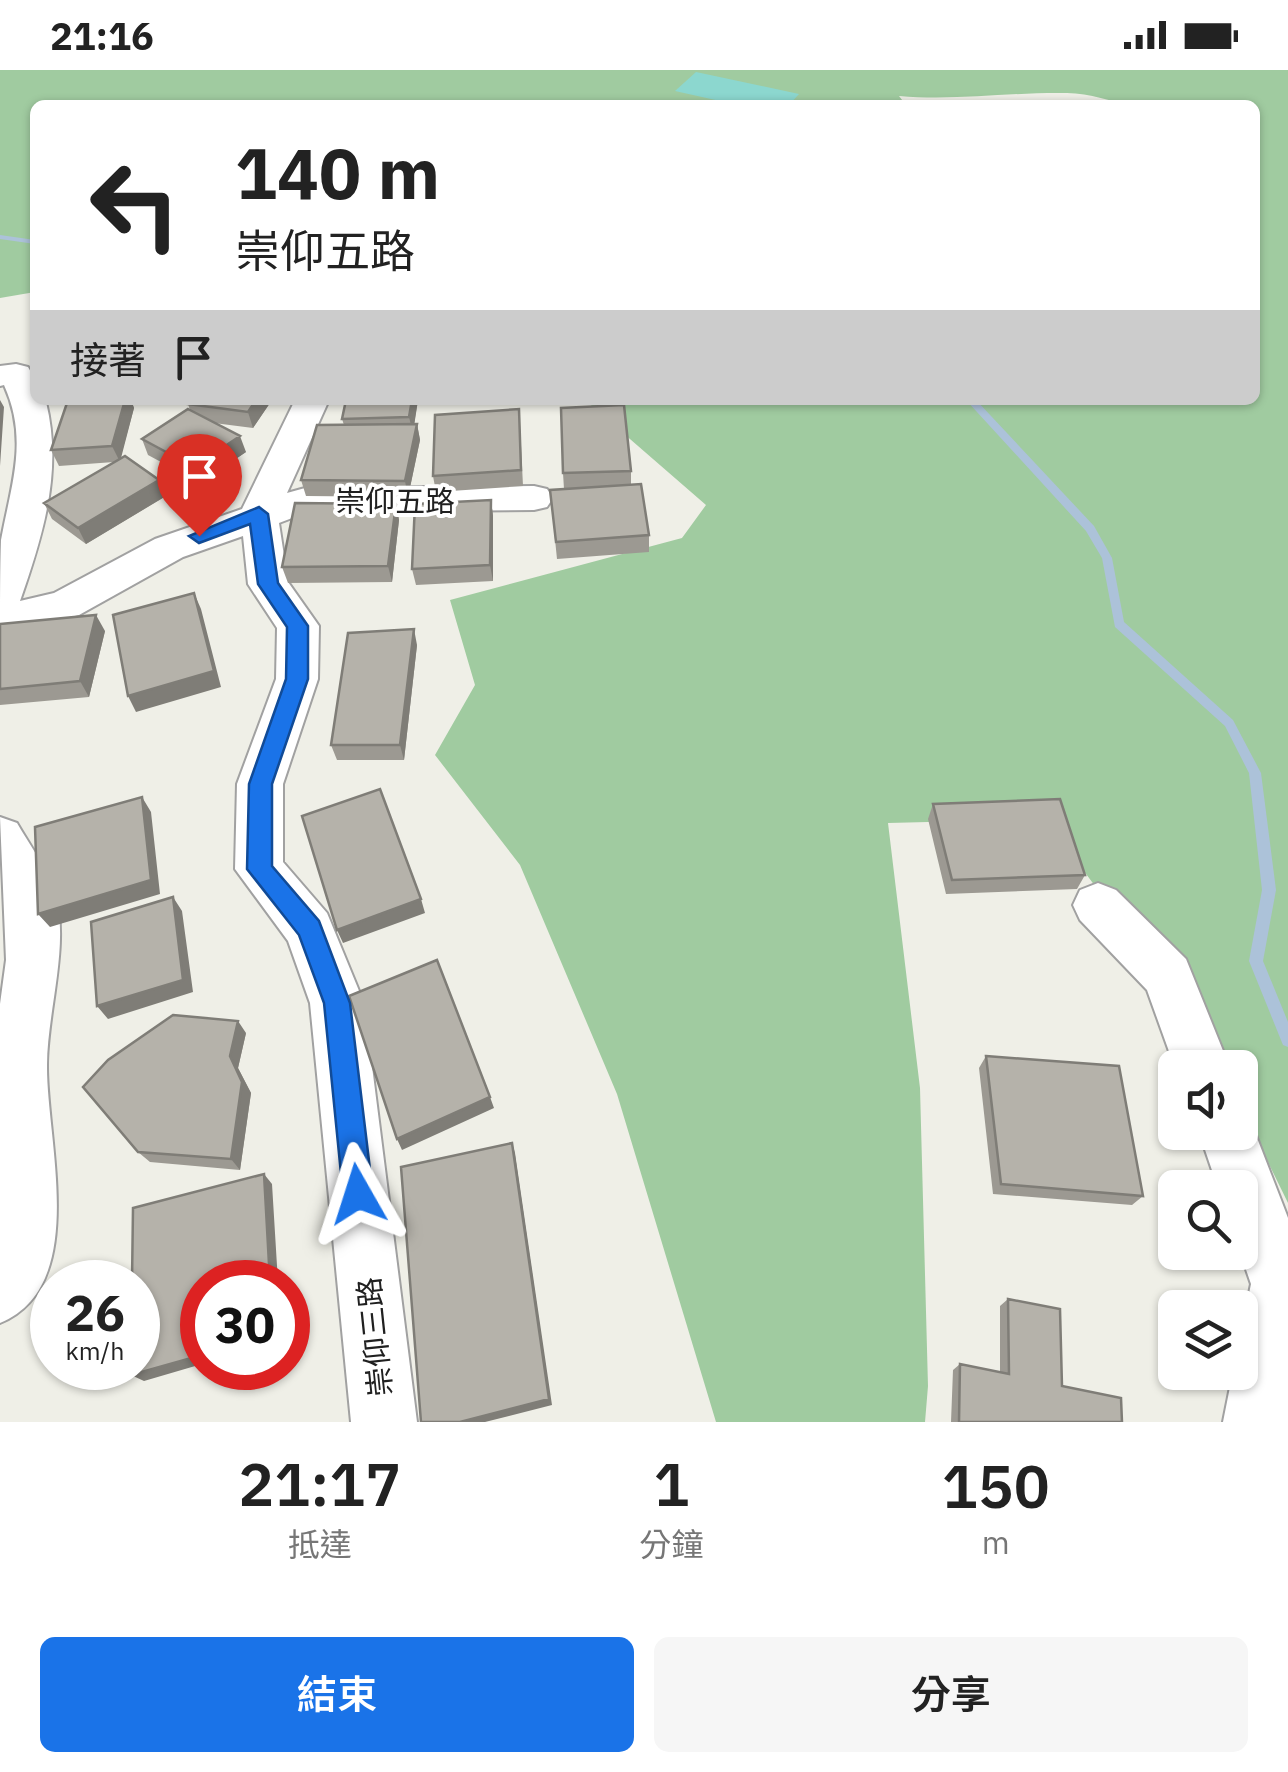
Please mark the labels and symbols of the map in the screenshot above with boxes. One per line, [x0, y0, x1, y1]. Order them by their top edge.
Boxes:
pin [157, 434, 242, 537]
street label: 崇仰五路 [335, 481, 455, 520]
position arrow [306, 1142, 410, 1246]
speed limit sign: 30 [180, 1260, 310, 1390]
street label: 崇仰三路 [348, 1275, 400, 1399]

